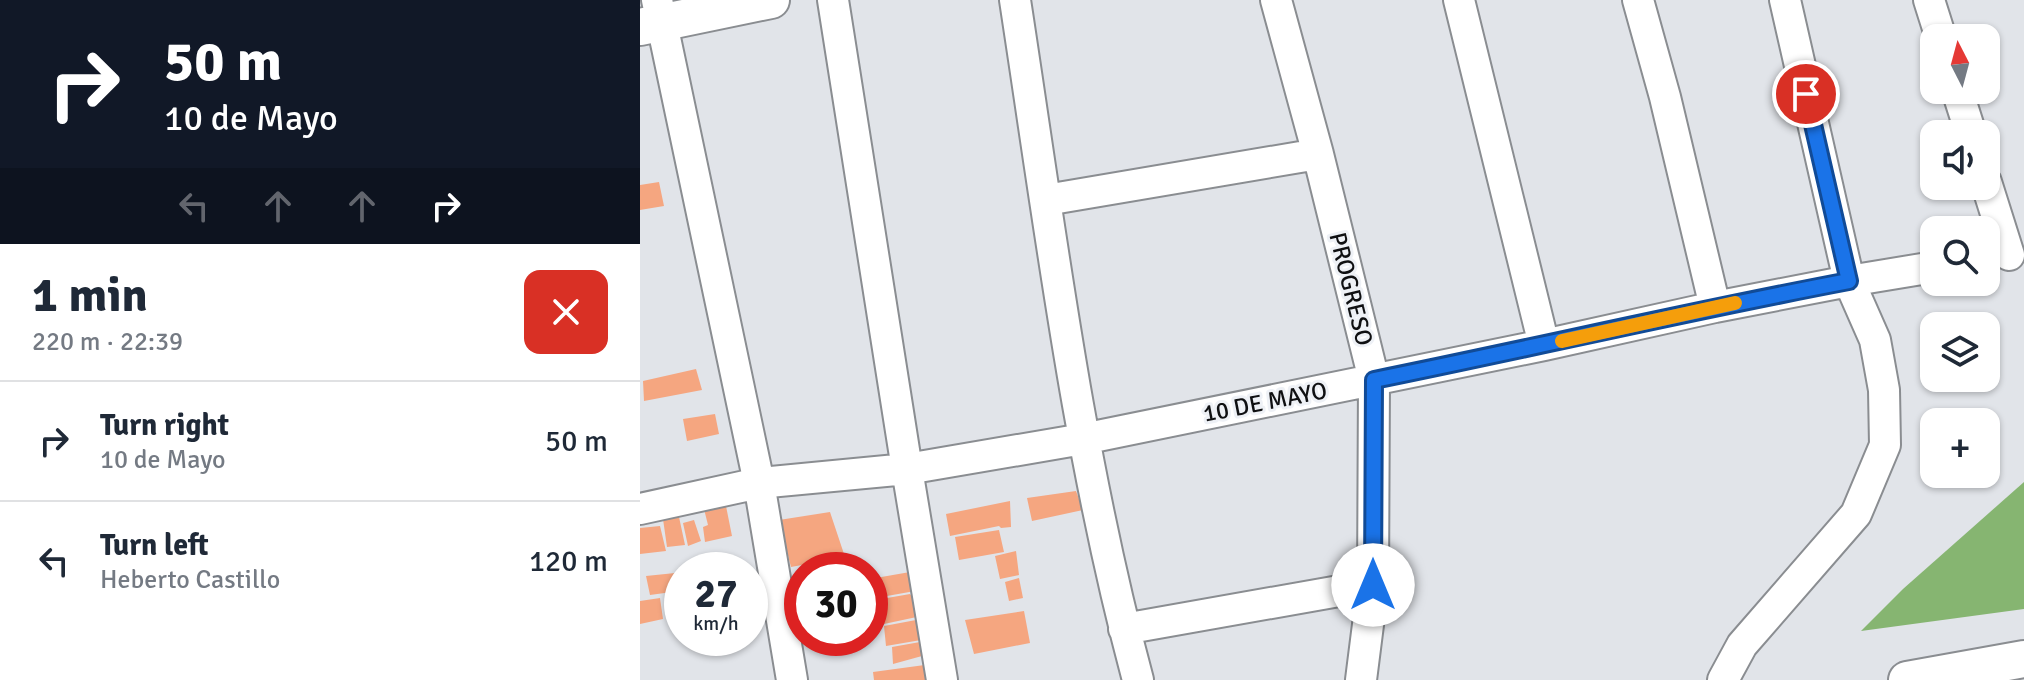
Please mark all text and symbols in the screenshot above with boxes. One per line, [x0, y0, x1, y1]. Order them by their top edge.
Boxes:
north arrow [1920, 24, 2000, 104]
map controls [1920, 24, 2000, 488]
text: 50 m [164, 27, 282, 96]
icon: right [32, 32, 136, 136]
pin [1772, 60, 1840, 128]
icon: arrive [1784, 72, 1828, 116]
text: 10 de Mayo [164, 96, 338, 141]
button: sound [1920, 120, 2000, 200]
icon: left [172, 184, 216, 228]
icon: ahead [256, 184, 300, 228]
icon: ahead [340, 184, 384, 228]
icon: right [424, 184, 468, 228]
button: search [1920, 216, 2000, 296]
street label: PROGRESO [1322, 229, 1380, 349]
text: 1 min [32, 266, 148, 325]
button: close [524, 270, 608, 354]
button: layers [1920, 312, 2000, 392]
text: 220 m · 22:39 [32, 326, 183, 358]
street label: 10 DE MAYO [1200, 375, 1330, 429]
text: Turn right [100, 407, 229, 444]
button: + [1920, 408, 2000, 488]
icon: right [32, 419, 76, 463]
text: 50 m [545, 423, 608, 460]
text: 10 de Mayo [100, 444, 226, 476]
text: Turn left [100, 527, 209, 564]
icon: left [32, 539, 76, 583]
text: 120 m [529, 543, 608, 580]
position arrow [1331, 543, 1415, 627]
speed limit sign: 30 [784, 552, 888, 656]
text: Heberto Castillo [100, 564, 280, 596]
text: 27 [694, 569, 738, 619]
text: km/h [693, 611, 739, 636]

